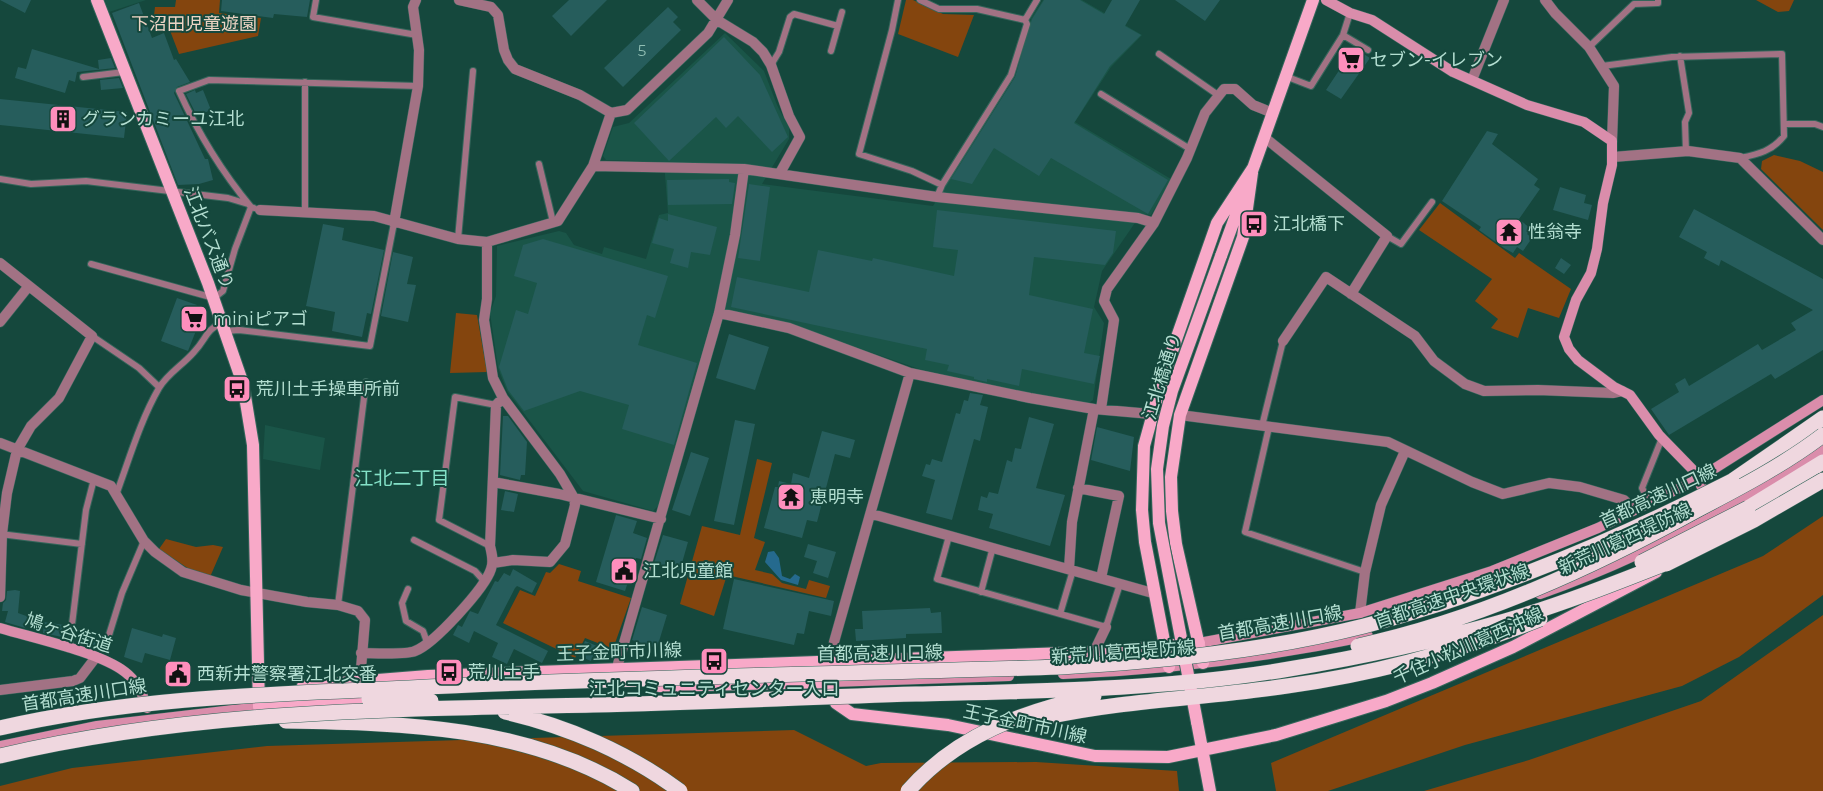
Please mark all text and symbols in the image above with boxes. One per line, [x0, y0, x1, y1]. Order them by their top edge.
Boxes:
park label: 下沼田児童遊園 [131, 13, 257, 35]
house number: 5 [638, 41, 646, 60]
supermarket icon: セブン-イレブン [1336, 45, 1366, 75]
place label: セブン-イレブン [1370, 49, 1503, 71]
building icon: グランカミーユ江北 [48, 104, 78, 134]
place label: グランカミーユ江北 [82, 108, 244, 130]
street label: 江北バス通り [179, 184, 239, 292]
bus stop icon: 江北橋下 [1239, 209, 1269, 239]
place label: 江北橋下 [1273, 213, 1345, 235]
temple icon: 性翁寺 [1494, 217, 1524, 247]
place label: 性翁寺 [1528, 221, 1582, 243]
supermarket icon: miniピアゴ [179, 304, 209, 334]
place label: miniピアゴ [213, 308, 308, 330]
street label: 江北橋通り [1138, 330, 1186, 422]
bus stop icon: 荒川土手操車所前 [222, 374, 252, 404]
place label: 荒川土手操車所前 [256, 378, 400, 400]
street label: 首都高速川口線 [1596, 459, 1720, 533]
district label: 江北二丁目 [354, 467, 450, 490]
temple icon: 恵明寺 [776, 482, 806, 512]
place label: 恵明寺 [810, 486, 864, 508]
street label: 新荒川葛西堤防線 [1555, 499, 1695, 579]
public building icon: 江北児童館 [609, 556, 639, 586]
street label: 首都高速中央環状線 [1372, 559, 1532, 633]
place label: 江北児童館 [643, 560, 733, 582]
street label: 首都高速川口線 [1216, 601, 1344, 645]
street label: 千住小松川葛西沖線 [1390, 603, 1546, 689]
street label: 鳩ヶ谷街道 [23, 609, 115, 657]
street label: 新荒川葛西堤防線 [1050, 636, 1196, 668]
street label: 王子金町市川線 [556, 639, 682, 665]
street label: 首都高速川口線 [817, 641, 943, 665]
bus stop icon: 江北コミュニティセンター入口 [699, 646, 729, 676]
bus stop icon: 荒川土手 [434, 657, 464, 687]
public building icon: 西新井警察署江北交番 [163, 659, 193, 689]
place label: 荒川土手 [468, 661, 540, 683]
place label: 西新井警察署江北交番 [197, 663, 377, 685]
street label: 首都高速川口線 [20, 674, 148, 716]
place label: 江北コミュニティセンター入口 [589, 678, 839, 700]
street label: 王子金町市川線 [961, 700, 1089, 748]

